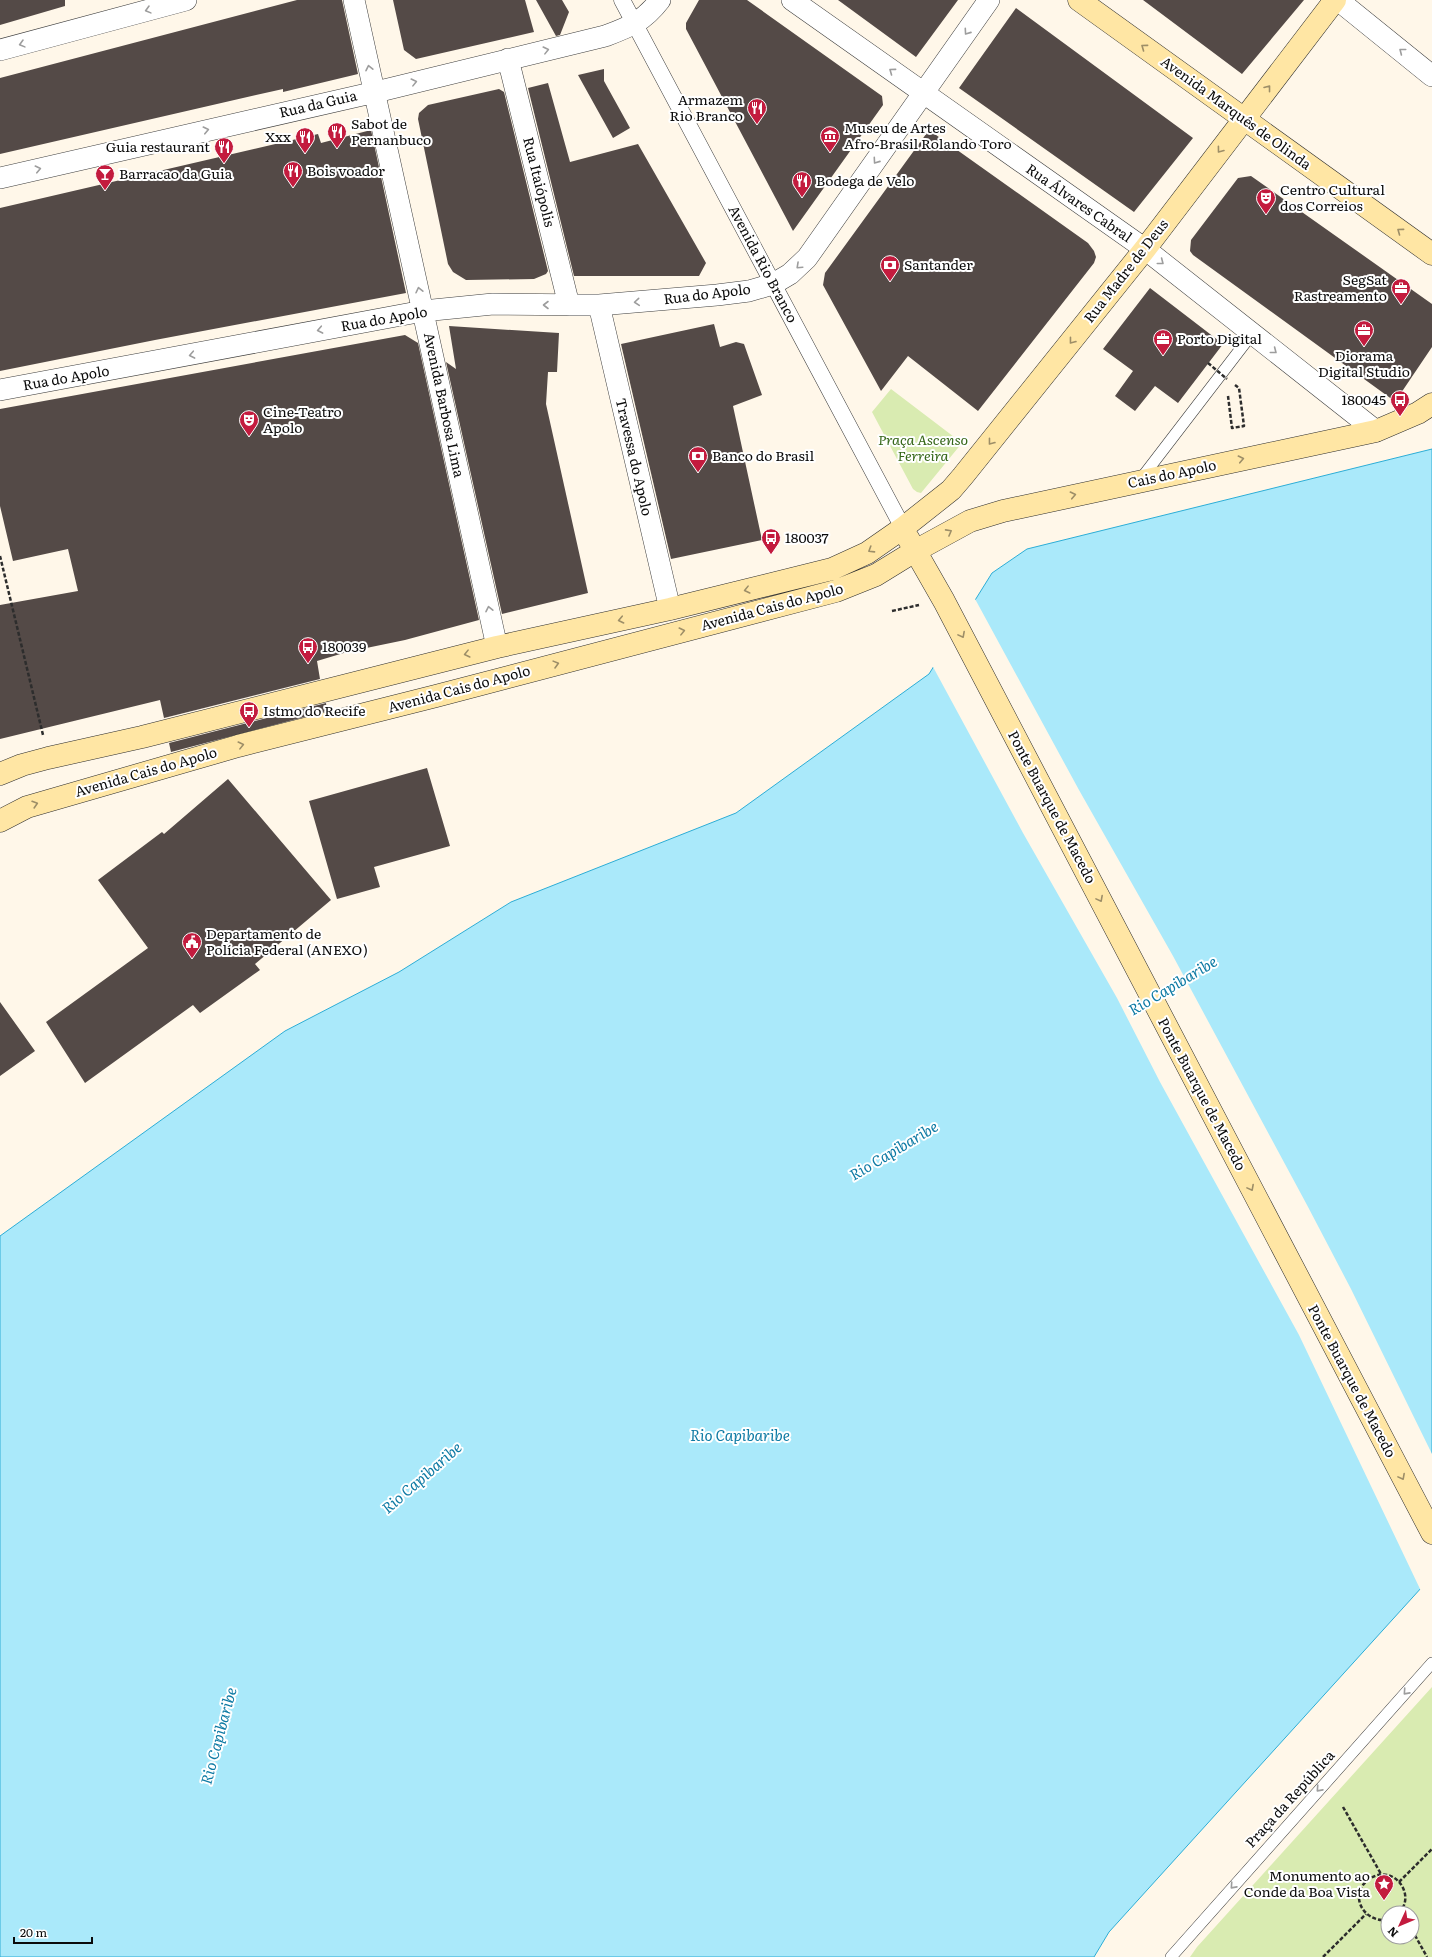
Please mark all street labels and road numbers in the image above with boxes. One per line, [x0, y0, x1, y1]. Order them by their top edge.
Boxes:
street label: Avenida Marquês de Olinda [1157, 51, 1316, 174]
street label: Rua da Guia [277, 84, 359, 122]
street label: Rua Itaiópolis [519, 135, 561, 229]
street label: Rua Álvares Cabral [1022, 158, 1137, 247]
street label: Avenida Rio Branco [724, 201, 803, 326]
street label: Rua Madre de Deus [1078, 214, 1172, 326]
street label: Rua do Apolo [662, 278, 752, 308]
street label: Rua do Apolo [339, 301, 429, 335]
street label: Avenida Barbosa Lima [420, 330, 470, 480]
street label: Rua do Apolo [21, 360, 111, 394]
street label: Travessa do Apolo [612, 396, 658, 518]
street label: Cais do Apolo [1126, 454, 1218, 492]
street label: Avenida Cais do Apolo [698, 577, 845, 635]
street label: Avenida Cais do Apolo [385, 659, 532, 717]
street label: Ponte Buarque de Macedo [1004, 726, 1102, 887]
street label: Avenida Cais do Apolo [72, 741, 219, 801]
street label: Ponte Buarque de Macedo [1154, 1013, 1252, 1174]
street label: Ponte Buarque de Macedo [1304, 1300, 1402, 1461]
street label: Praça da República [1240, 1745, 1339, 1851]

